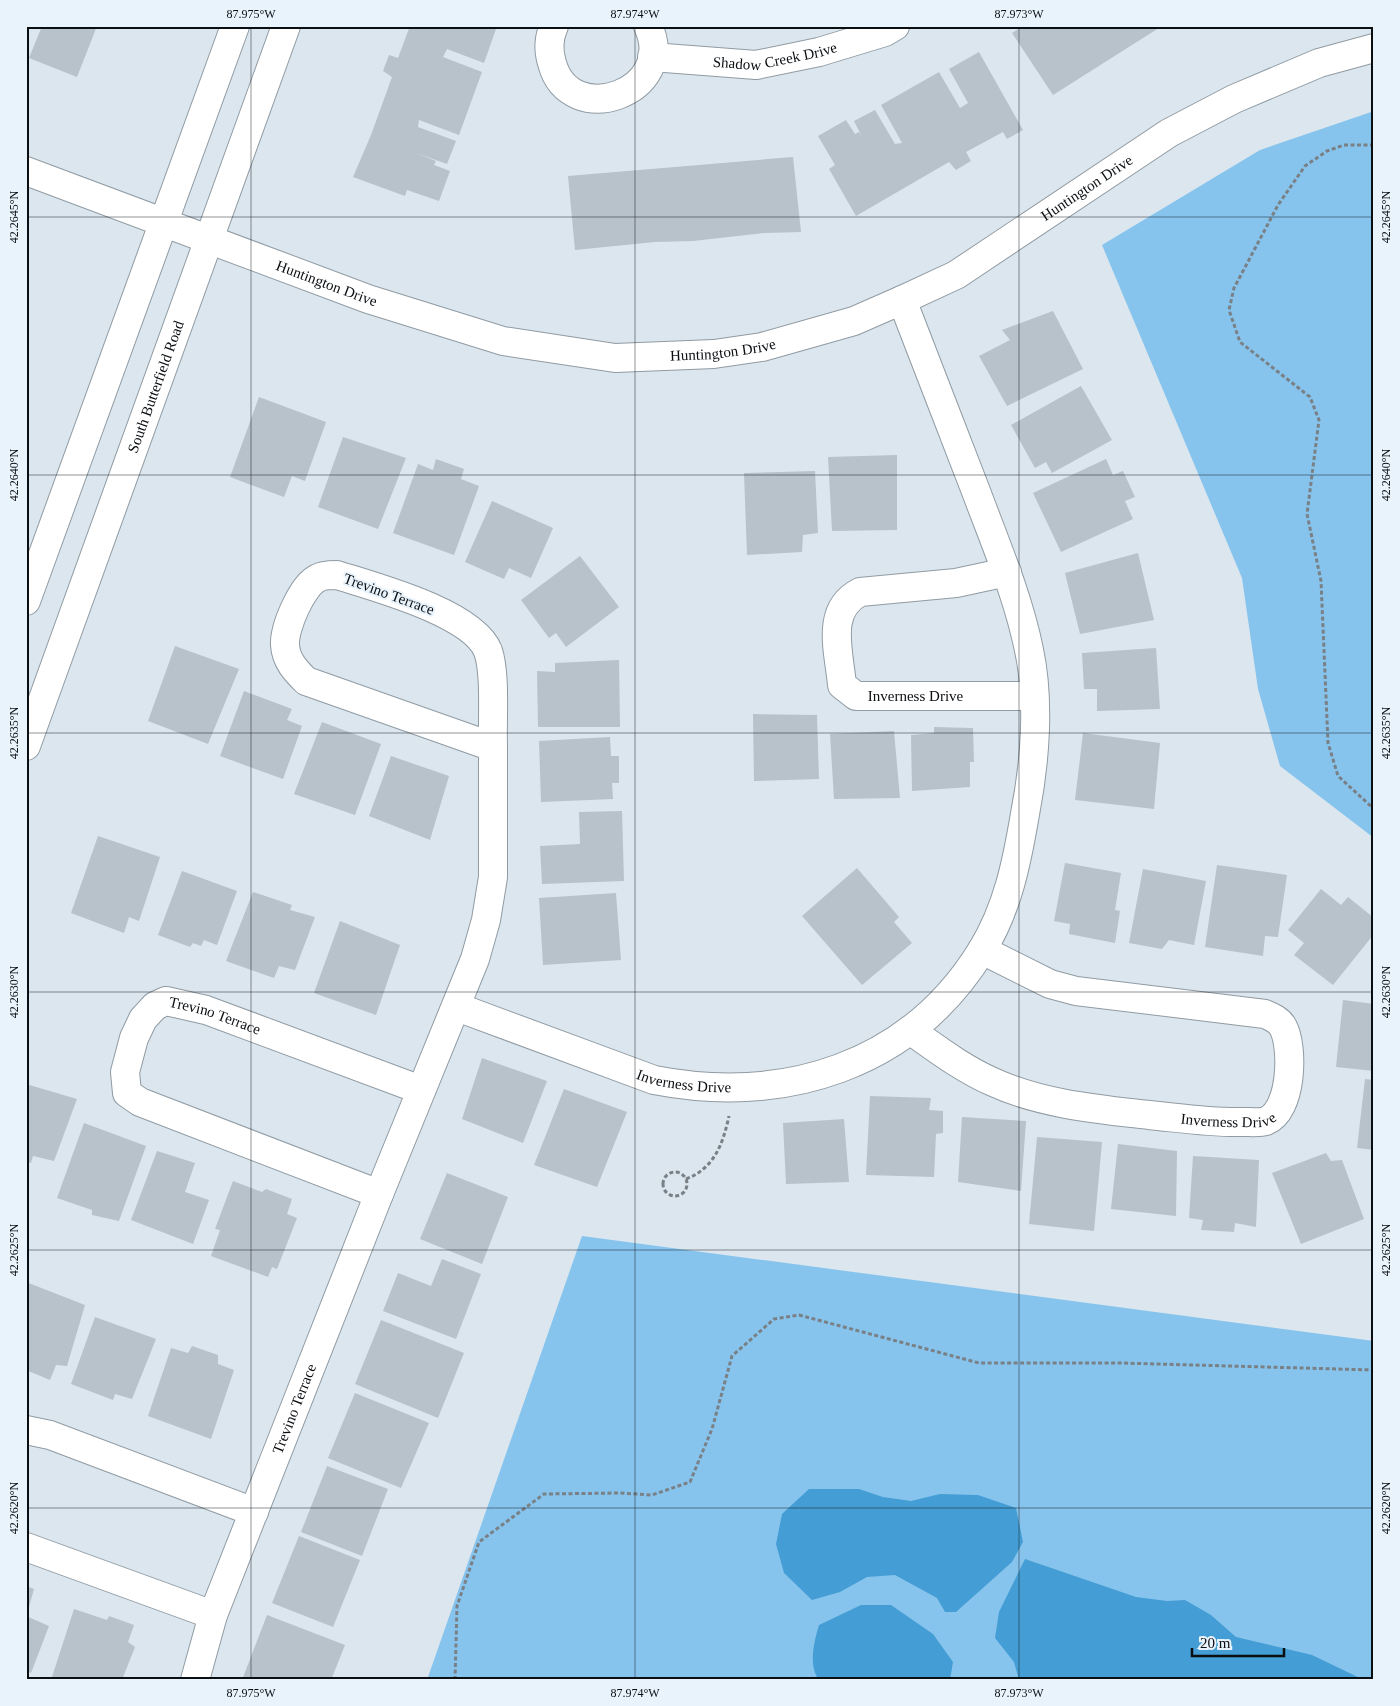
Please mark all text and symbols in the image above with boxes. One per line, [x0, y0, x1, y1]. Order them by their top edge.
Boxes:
text: 87.975°W [226, 7, 276, 21]
text: 87.974°W [610, 7, 660, 21]
text: 87.973°W [994, 7, 1044, 21]
street label: Shadow Creek Drive [712, 39, 839, 73]
street label: Huntington Drive [1038, 152, 1136, 224]
text: 42.2645°N [7, 190, 21, 243]
text: 42.2645°N [1379, 190, 1393, 243]
street label: Huntington Drive [274, 257, 379, 309]
street label: South Butterfield Road [125, 318, 187, 455]
street label: Huntington Drive [670, 335, 778, 364]
text: 42.2640°N [7, 448, 21, 501]
text: 42.2640°N [1379, 448, 1393, 501]
street label: Trevino Terrace [342, 570, 437, 618]
street label: Inverness Drive [868, 688, 964, 704]
text: 42.2635°N [7, 706, 21, 759]
text: 42.2635°N [1379, 706, 1393, 759]
text: 42.2630°N [7, 965, 21, 1018]
text: 42.2630°N [1379, 965, 1393, 1018]
street label: Trevino Terrace [168, 994, 263, 1038]
street label: Inverness Drive [635, 1066, 732, 1095]
street label: Inverness Drive [1180, 1109, 1280, 1130]
text: 42.2625°N [7, 1223, 21, 1276]
text: 42.2625°N [1379, 1223, 1393, 1276]
street label: Trevino Terrace [269, 1361, 319, 1456]
text: 42.2620°N [7, 1481, 21, 1534]
text: 42.2620°N [1379, 1481, 1393, 1534]
scale bar [1192, 1626, 1285, 1658]
text: 20 m [1200, 1635, 1231, 1651]
text: 87.975°W [226, 1686, 276, 1700]
text: 87.974°W [610, 1686, 660, 1700]
text: 87.973°W [994, 1686, 1044, 1700]

